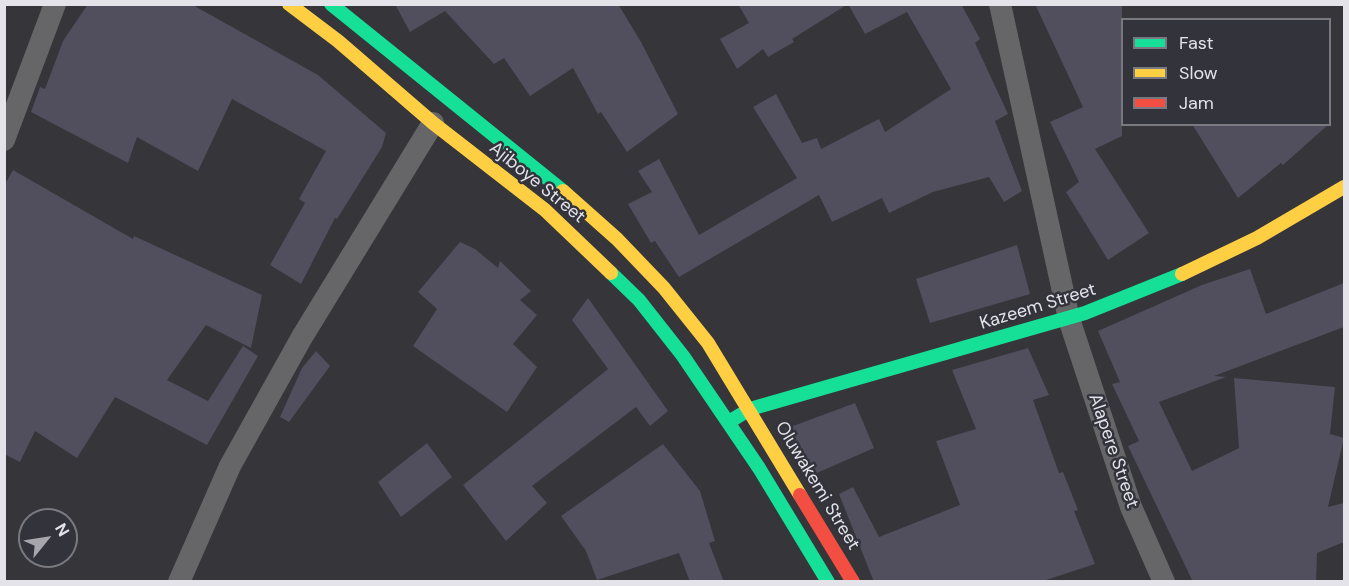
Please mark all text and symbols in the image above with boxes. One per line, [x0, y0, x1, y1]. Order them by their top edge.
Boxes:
legend [1121, 18, 1331, 126]
text: Fast [1179, 31, 1214, 55]
text: Slow [1179, 61, 1218, 85]
text: Jam [1179, 91, 1214, 115]
street label: Ajiboye Street [485, 138, 589, 228]
street label: Kazeem Street [977, 279, 1099, 335]
street label: Alapere Street [1083, 391, 1143, 511]
street label: Oluwakemi Street [770, 418, 864, 554]
north arrow [18, 508, 78, 568]
text: N [50, 519, 74, 540]

